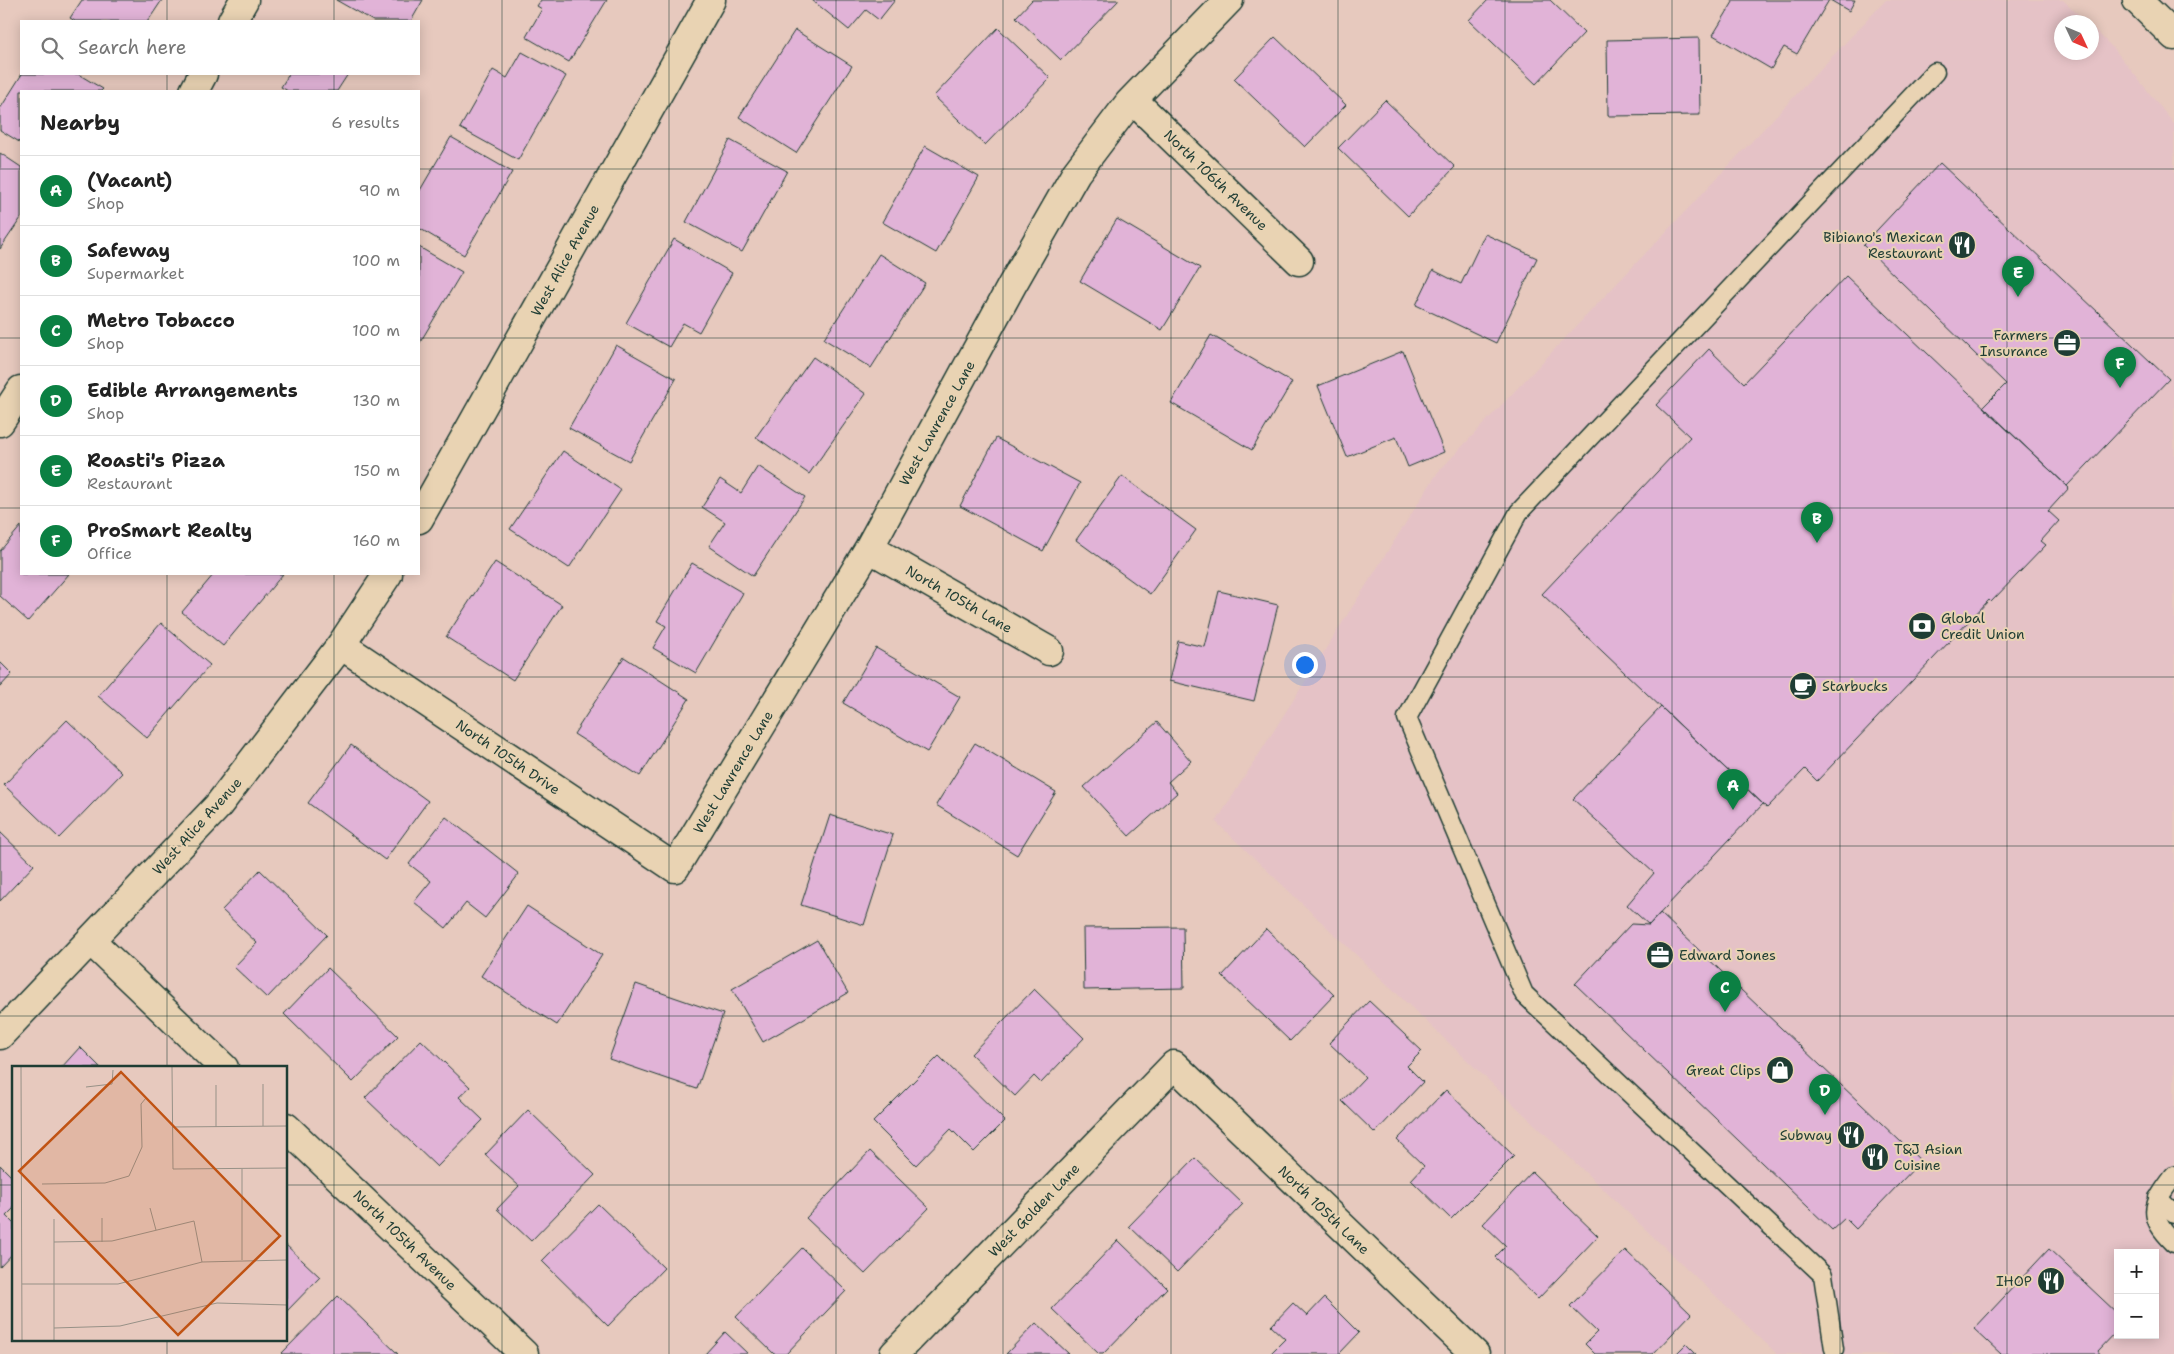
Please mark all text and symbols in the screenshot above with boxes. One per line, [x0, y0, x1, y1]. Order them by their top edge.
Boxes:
north arrow [2054, 15, 2099, 60]
search box [20, 20, 420, 75]
icon: search [38, 34, 66, 62]
text: Search here [78, 35, 187, 60]
text: Nearby [40, 109, 120, 137]
text: 6 results [331, 112, 400, 133]
street label: North 106th Avenue [1160, 126, 1272, 234]
text: (Vacant) [87, 168, 172, 193]
text: A [50, 180, 62, 201]
text: 90 m [359, 180, 400, 201]
text: Shop [87, 193, 124, 214]
street label: West Alice Avenue [527, 201, 603, 319]
place label: Bibiano's Mexican Restaurant [1823, 228, 1943, 262]
restaurant icon: Bibiano's Mexican Restaurant [1947, 230, 1977, 260]
text: Safeway [87, 238, 170, 263]
text: B [51, 250, 61, 271]
text: 100 m [352, 250, 400, 271]
pin: E [2002, 256, 2034, 297]
text: Supermarket [87, 263, 184, 284]
text: Metro Tobacco [87, 308, 235, 333]
text: C [51, 320, 61, 341]
text: 100 m [352, 320, 400, 341]
place label: Farmers Insurance [1980, 326, 2048, 360]
office icon: Farmers Insurance [2052, 328, 2082, 358]
text: Shop [87, 333, 124, 354]
pin: F [2104, 347, 2136, 388]
street label: West Lawrence Lane [895, 357, 979, 489]
text: Edible Arrangements [87, 378, 298, 403]
text: D [50, 390, 62, 411]
text: 130 m [353, 390, 400, 411]
text: Shop [87, 403, 124, 424]
text: Roasti's Pizza [87, 448, 225, 473]
text: E [51, 460, 61, 481]
text: 150 m [353, 460, 400, 481]
text: Restaurant [87, 473, 173, 494]
pin: B [1801, 502, 1833, 543]
text: ProSmart Realty [87, 518, 252, 543]
text: F [51, 530, 61, 551]
text: 160 m [353, 530, 400, 551]
text: Office [87, 543, 132, 564]
street label: North 105th Lane [902, 561, 1016, 637]
place label: Global Credit Union [1941, 609, 2025, 643]
bank icon: Global Credit Union [1907, 611, 1937, 641]
your location [1292, 652, 1318, 678]
cafe icon: Starbucks [1788, 671, 1818, 701]
place label: Starbucks [1822, 677, 1888, 695]
street label: West Lawrence Lane [689, 707, 777, 837]
street label: North 105th Drive [452, 715, 564, 799]
pin: A [1717, 769, 1749, 810]
street label: West Alice Avenue [148, 773, 246, 879]
office icon: Edward Jones [1645, 940, 1675, 970]
place label: Edward Jones [1679, 946, 1776, 964]
pin: C [1709, 971, 1741, 1012]
shop icon: Great Clips [1765, 1055, 1795, 1085]
place label: Great Clips [1686, 1061, 1761, 1079]
inset map [12, 1066, 288, 1342]
pin: D [1809, 1074, 1841, 1115]
restaurant icon: Subway [1836, 1120, 1866, 1150]
place label: Subway [1780, 1126, 1832, 1144]
place label: T&J Asian Cuisine [1894, 1140, 1963, 1174]
restaurant icon: T&J Asian Cuisine [1860, 1142, 1890, 1172]
street label: West Golden Lane [985, 1159, 1084, 1261]
street label: North 105th Lane [1275, 1162, 1374, 1258]
street label: North 105th Avenue [350, 1186, 461, 1294]
map controls [2114, 1249, 2159, 1339]
button: + [2114, 1249, 2159, 1294]
restaurant icon: IHOP [2036, 1266, 2066, 1296]
place label: IHOP [1996, 1272, 2032, 1290]
button: − [2114, 1294, 2159, 1339]

